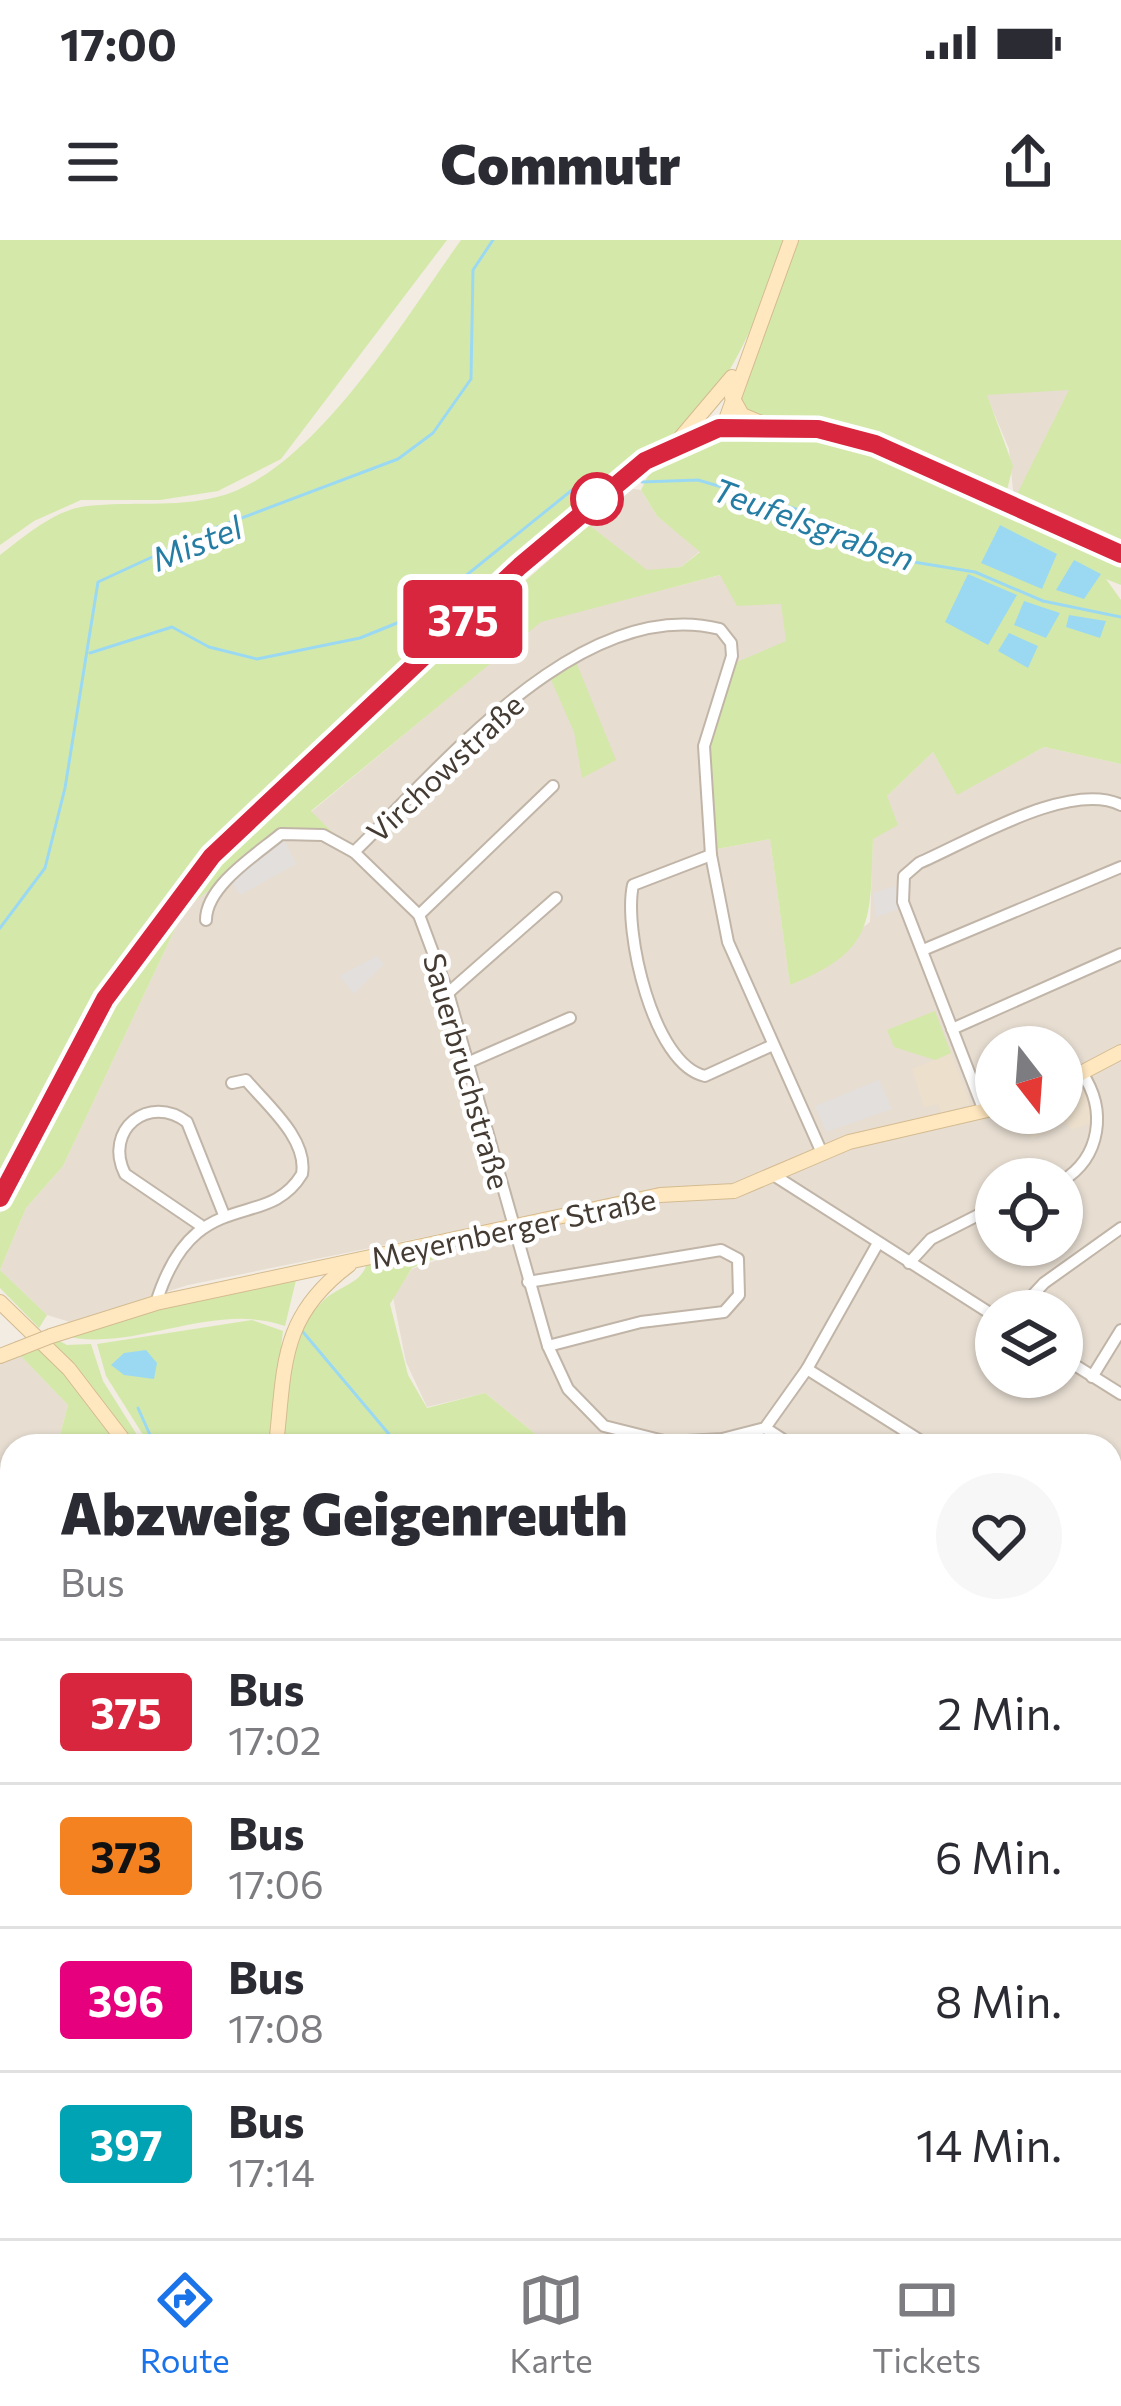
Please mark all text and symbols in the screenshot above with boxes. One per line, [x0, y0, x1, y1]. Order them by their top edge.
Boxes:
text: 17:00 [60, 15, 177, 70]
icon: menu [60, 129, 126, 195]
text: Commutr [440, 129, 681, 195]
icon: share [995, 129, 1061, 195]
water label: Teufelsgraben [708, 468, 920, 578]
unlabelled marker [572, 474, 622, 524]
water label: Mistel [145, 505, 248, 579]
line badge: 375 [394, 580, 532, 658]
text: 375 [427, 593, 499, 645]
street label: Virchowstraße [358, 685, 530, 849]
street label: Sauerbruchstraße [417, 949, 519, 1193]
north arrow [975, 1026, 1083, 1134]
map controls [975, 1026, 1083, 1398]
button: locate [975, 1158, 1083, 1266]
street label: Meyernberger Straße [367, 1179, 659, 1275]
button: layers [975, 1290, 1083, 1398]
button: heart [936, 1473, 1062, 1599]
text: Abzweig Geigenreuth [60, 1477, 628, 1547]
text: Bus [60, 1557, 125, 1605]
text: Bus [228, 1660, 304, 1715]
text: 2 Min. [937, 1684, 1062, 1739]
text: 375 [90, 1686, 162, 1738]
text: 17:02 [228, 1715, 321, 1763]
text: Bus [228, 1804, 304, 1859]
text: 6 Min. [935, 1828, 1062, 1883]
text: 373 [90, 1830, 162, 1882]
text: 17:06 [228, 1859, 324, 1907]
text: Bus [228, 1948, 304, 2003]
text: 8 Min. [935, 1972, 1062, 2027]
text: 396 [88, 1974, 164, 2026]
text: 17:08 [228, 2003, 324, 2051]
text: Bus [228, 2092, 304, 2147]
text: 14 Min. [916, 2116, 1062, 2171]
text: 397 [89, 2118, 163, 2170]
text: 17:14 [228, 2147, 315, 2195]
tab: Route [140, 2267, 230, 2380]
tab: Karte [509, 2267, 593, 2380]
tab: Tickets [872, 2267, 981, 2380]

